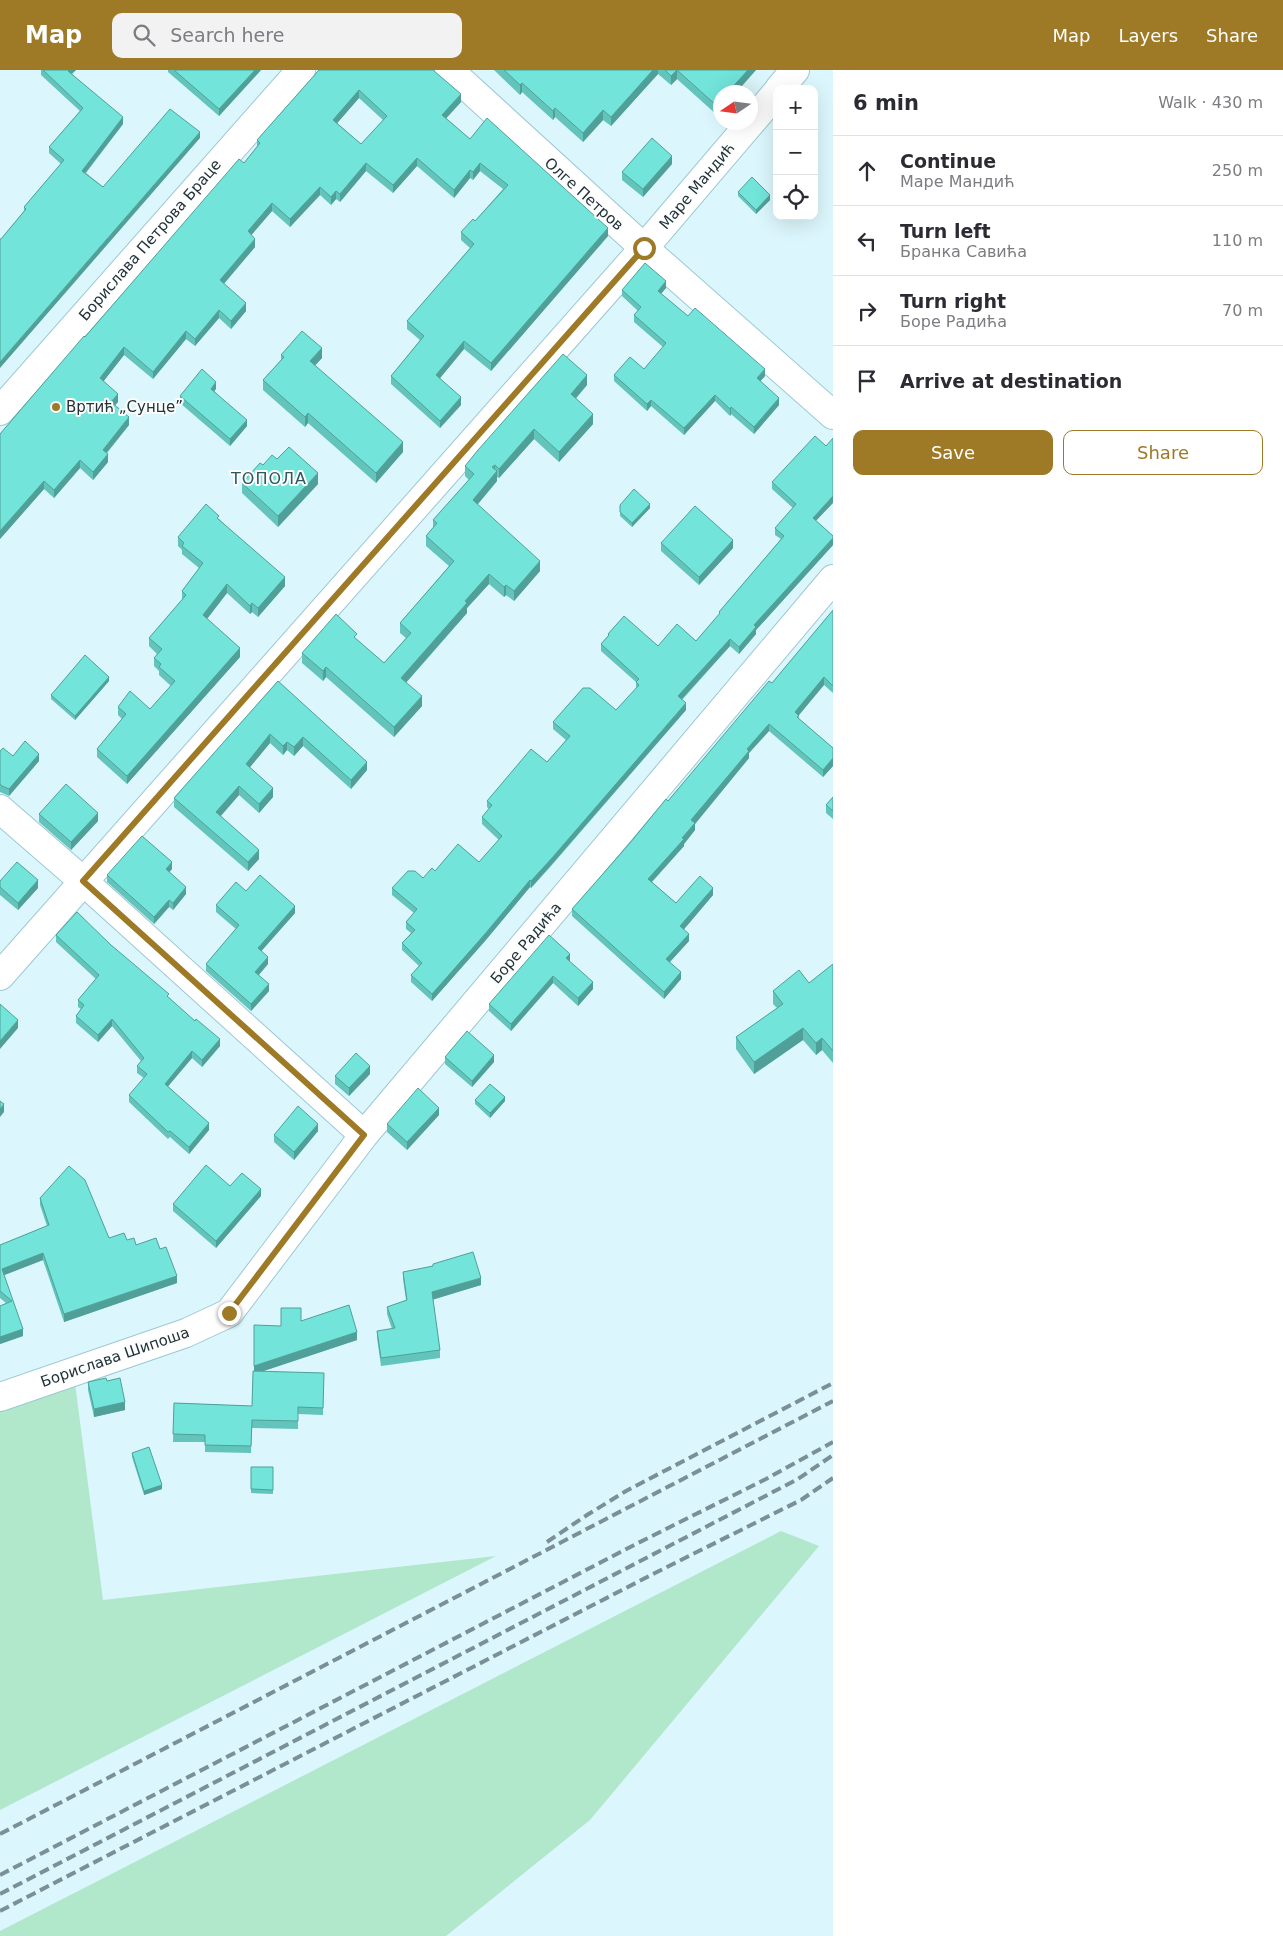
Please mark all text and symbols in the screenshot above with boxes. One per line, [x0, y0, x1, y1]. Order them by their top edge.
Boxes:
search box [112, 13, 462, 58]
text: Map [25, 21, 82, 49]
icon: search [130, 21, 158, 49]
text: Search here [170, 24, 284, 46]
text: Map [1052, 25, 1090, 46]
text: Layers [1118, 25, 1178, 46]
text: Share [1206, 25, 1258, 46]
north arrow [713, 85, 758, 130]
map controls [773, 85, 818, 220]
button: + [773, 85, 818, 130]
text: 6 min [853, 91, 919, 115]
text: Walk · 430 m [1158, 93, 1263, 112]
button: − [773, 130, 818, 175]
street label: Маре Мандић [656, 139, 738, 233]
text: Continue [900, 150, 996, 172]
street label: Олге Петров [541, 154, 627, 234]
street label: Борислава Петрова Браце [75, 156, 225, 324]
icon: ahead [853, 157, 881, 185]
text: 250 m [1212, 161, 1263, 180]
text: Маре Мандић [900, 172, 1015, 191]
button: locate [773, 175, 818, 220]
text: Turn left [900, 220, 991, 242]
icon: left [853, 227, 881, 255]
text: 110 m [1212, 231, 1263, 250]
route start [633, 237, 656, 260]
text: Бранка Савића [900, 242, 1027, 261]
text: Turn right [900, 290, 1006, 312]
icon: right [853, 297, 881, 325]
text: 70 m [1222, 301, 1263, 320]
text: Боре Радића [900, 312, 1007, 331]
icon: arrive [853, 367, 881, 395]
text: Arrive at destination [900, 370, 1122, 392]
place label: Вртић „Сунце” [66, 398, 183, 416]
marker: Вртић „Сунце” [50, 401, 62, 413]
button: Save [853, 430, 1053, 475]
button: Share [1063, 430, 1263, 475]
district label: ТОПОЛА [230, 469, 307, 488]
street label: Боре Радића [487, 899, 565, 987]
route end [218, 1302, 241, 1325]
street label: Борислава Шипоша [38, 1323, 192, 1391]

